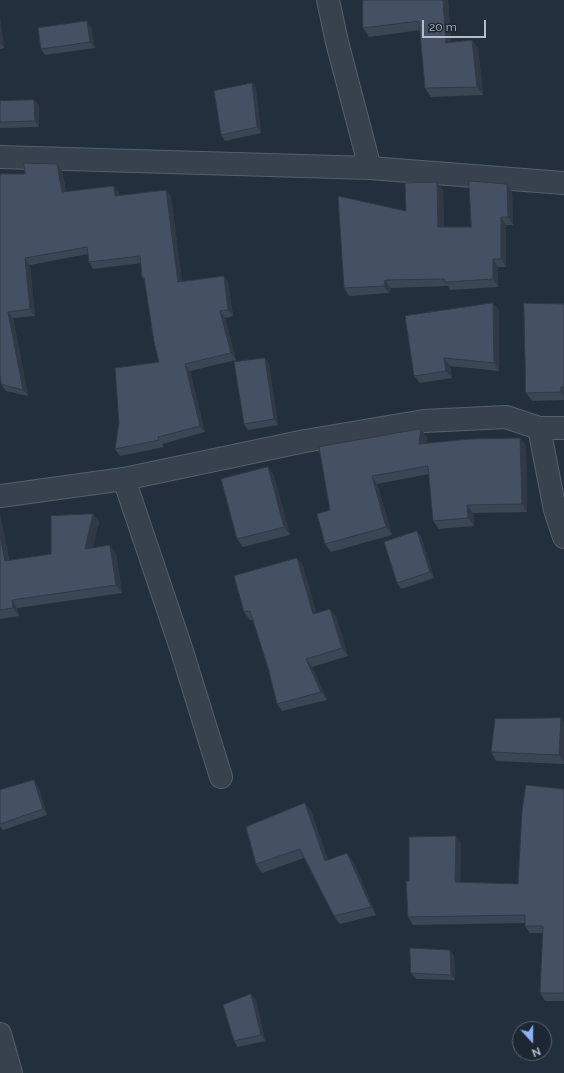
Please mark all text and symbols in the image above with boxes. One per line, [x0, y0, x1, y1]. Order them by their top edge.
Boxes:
scale bar [424, 12, 488, 38]
text: 20 m [429, 20, 457, 34]
north arrow [512, 1021, 552, 1061]
text: N [530, 1044, 542, 1059]

